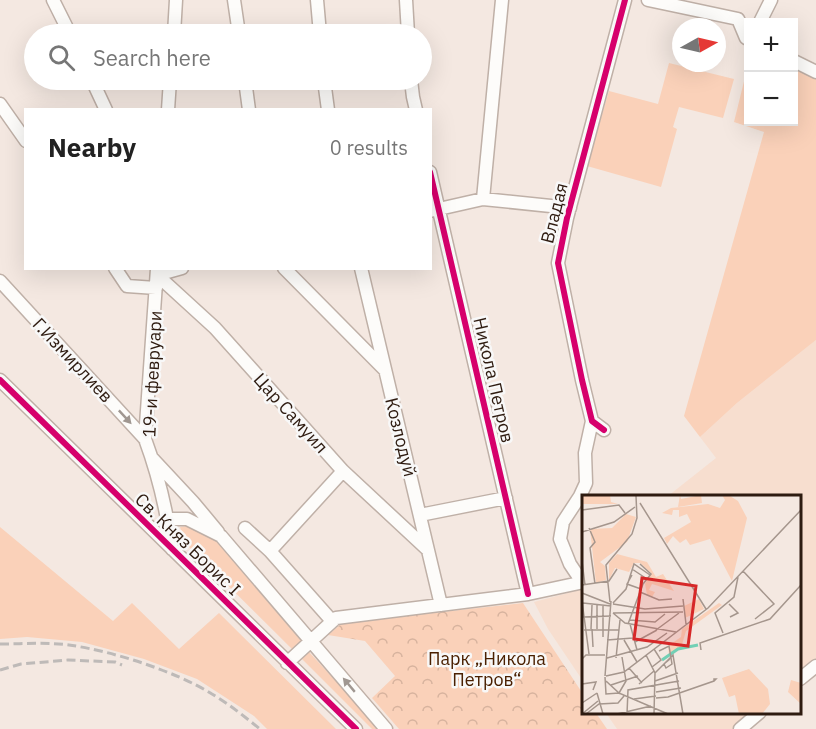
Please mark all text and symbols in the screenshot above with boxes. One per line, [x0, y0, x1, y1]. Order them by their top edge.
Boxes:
north arrow [672, 18, 726, 72]
map controls [744, 18, 798, 126]
button: + [744, 18, 798, 72]
search box [24, 24, 432, 90]
icon: search [45, 41, 78, 74]
text: Search here [93, 43, 211, 72]
button: − [744, 72, 798, 126]
text: Nearby [48, 130, 136, 164]
text: 0 results [330, 134, 408, 161]
street label: Владая [535, 180, 573, 246]
street label: 19-и февруари [137, 310, 167, 438]
street label: Г.Измирлиев [28, 313, 118, 407]
street label: Никола Петров [468, 315, 520, 445]
street label: Цар Самуил [249, 368, 333, 458]
street label: Козлодуй [380, 395, 422, 479]
one-way arrow [118, 409, 131, 424]
street label: Св. Княз Борис I [130, 488, 246, 600]
inset map [582, 495, 801, 714]
park label: Парк „Никола Петров“ [428, 647, 546, 691]
one-way arrow [342, 677, 355, 693]

